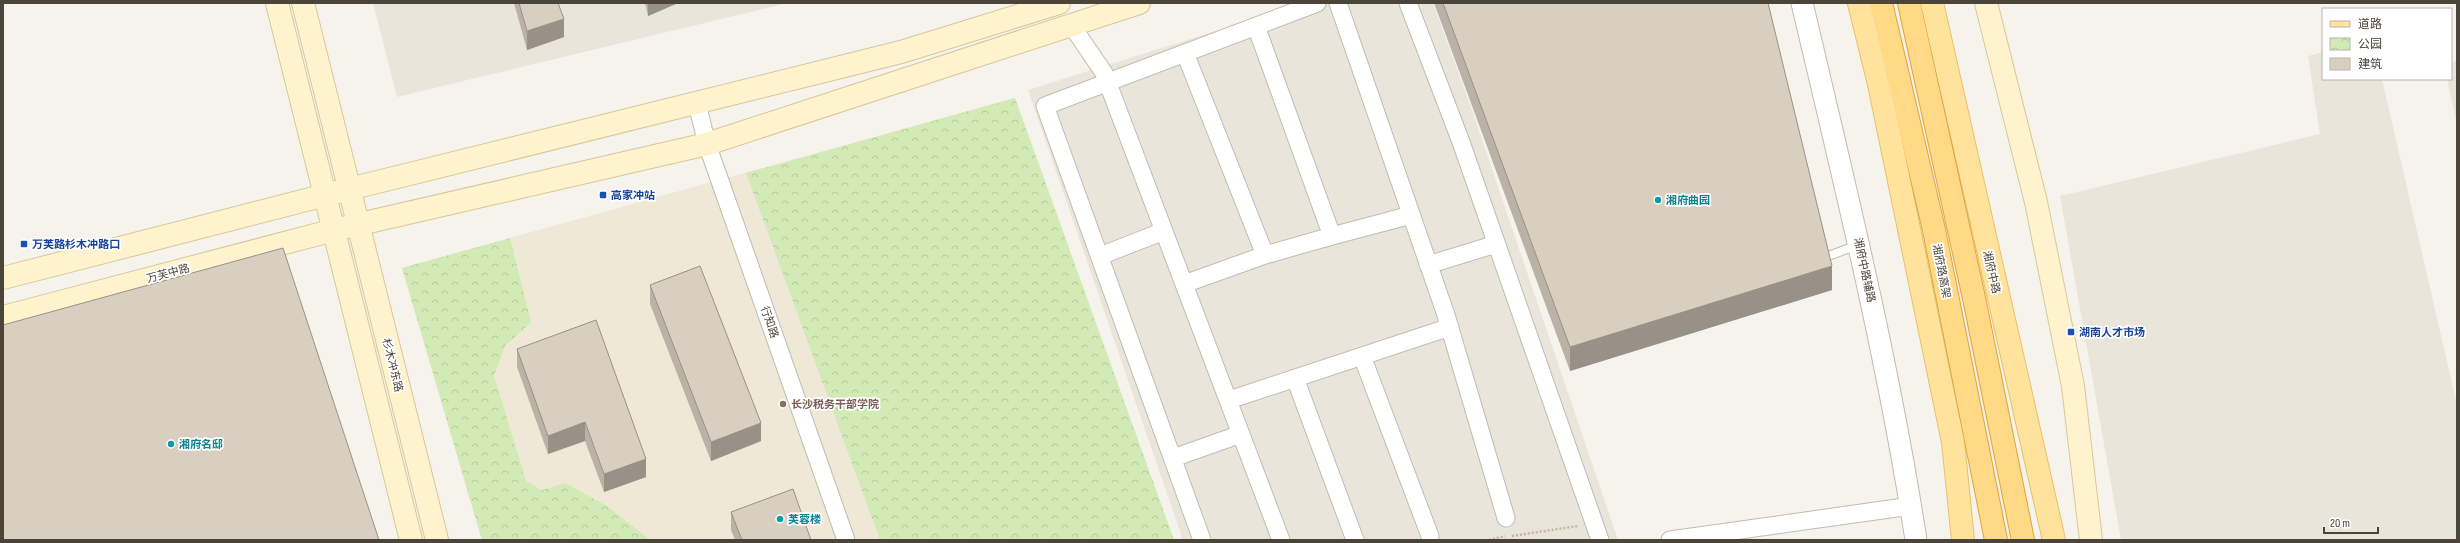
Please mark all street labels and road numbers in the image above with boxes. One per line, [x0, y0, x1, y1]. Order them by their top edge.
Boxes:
street label: 湘府中路辅路 [1851, 236, 1878, 304]
street label: 湘府路高架 [1930, 243, 1953, 299]
street label: 湘府中路 [1980, 249, 2003, 295]
street label: 万芙中路 [145, 262, 191, 285]
street label: 行知路 [758, 304, 781, 340]
street label: 杉木冲东路 [380, 337, 405, 393]

